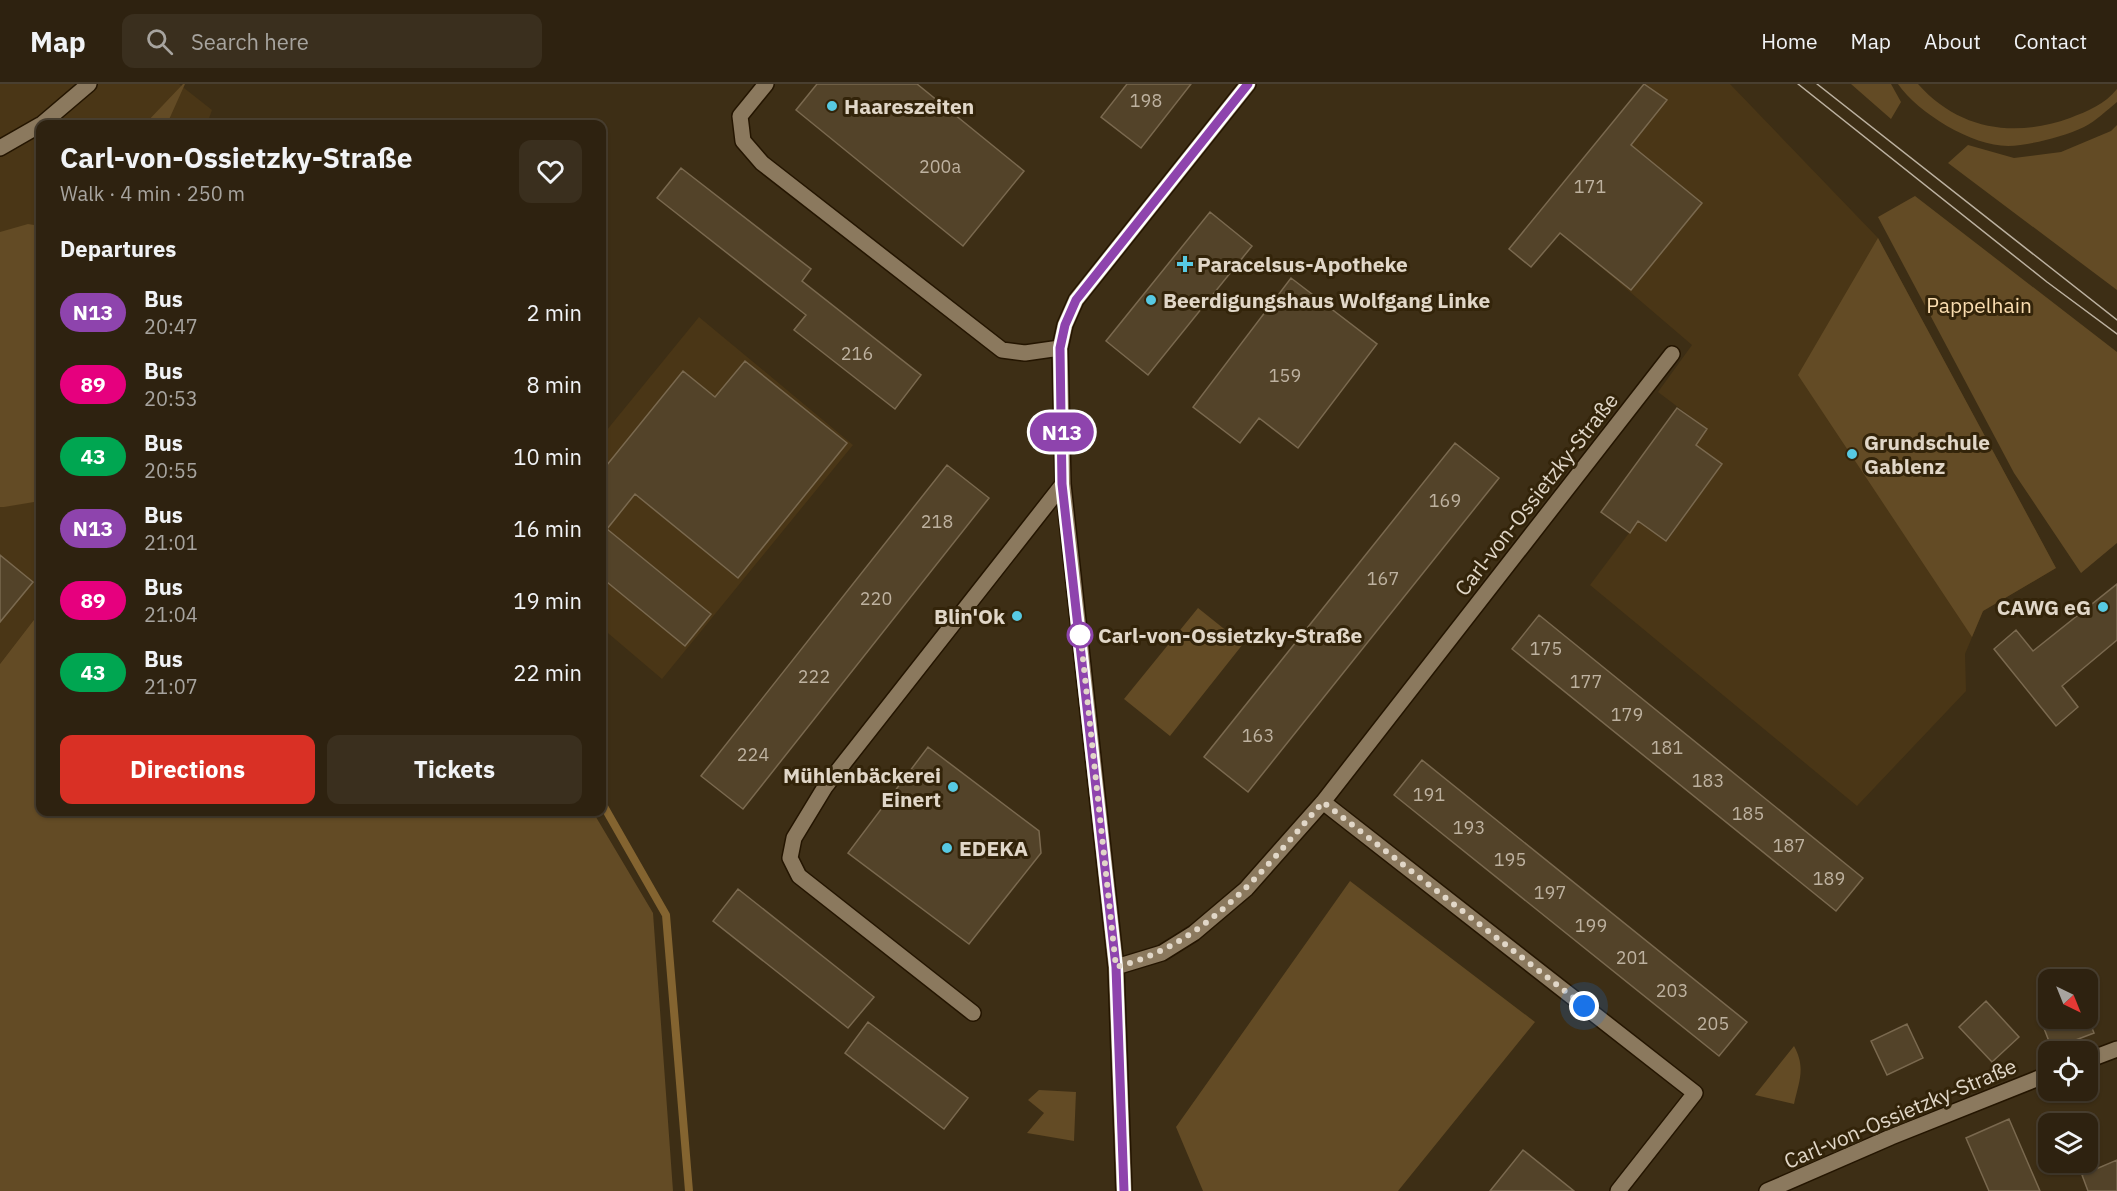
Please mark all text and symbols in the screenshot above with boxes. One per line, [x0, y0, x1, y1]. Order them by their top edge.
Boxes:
search box [122, 14, 542, 68]
text: Map [30, 23, 86, 60]
icon: search [143, 25, 176, 58]
text: Search here [191, 27, 309, 56]
text: Home [1761, 27, 1818, 55]
text: Map [1851, 27, 1891, 55]
text: About [1924, 27, 1981, 55]
text: Contact [2014, 27, 2087, 55]
house number: 198 [1130, 89, 1162, 112]
place label: Haareszeiten [844, 92, 974, 120]
marker: Haareszeiten [825, 99, 839, 113]
text: Carl-von-Ossietzky-Straße [60, 139, 413, 176]
button: heart [519, 140, 582, 203]
house number: 200a [919, 155, 961, 178]
house number: 171 [1574, 175, 1606, 198]
text: Walk · 4 min · 250 m [60, 180, 245, 207]
text: Departures [60, 234, 176, 263]
place label: Paracelsus-Apotheke [1197, 250, 1408, 278]
marker: Paracelsus-Apotheke [1178, 257, 1192, 271]
text: Bus [144, 284, 183, 313]
place label: Beerdigungshaus Wolfgang Linke [1163, 286, 1490, 314]
park label: Pappelhain [1926, 291, 2032, 319]
marker: Beerdigungshaus Wolfgang Linke [1144, 293, 1158, 307]
text: N13 [73, 298, 113, 326]
text: 2 min [526, 298, 582, 327]
text: 20:47 [144, 313, 198, 340]
house number: 216 [841, 342, 873, 365]
text: Bus [144, 356, 183, 385]
house number: 159 [1269, 364, 1301, 387]
text: 89 [80, 370, 106, 398]
text: 8 min [526, 370, 582, 399]
text: 20:53 [144, 385, 198, 412]
street label: Carl-von-Ossietzky-Straße [1448, 387, 1624, 601]
line badge: N13 [1028, 412, 1096, 452]
text: N13 [1042, 418, 1082, 446]
text: Bus [144, 428, 183, 457]
place label: Grundschule Gablenz [1864, 428, 1990, 480]
text: 43 [80, 442, 106, 470]
text: 10 min [513, 442, 582, 471]
marker: Grundschule Gablenz [1845, 447, 1859, 461]
text: 20:55 [144, 457, 198, 484]
house number: 169 [1429, 489, 1461, 512]
text: Bus [144, 500, 183, 529]
house number: 218 [921, 510, 953, 533]
text: N13 [73, 514, 113, 542]
text: 16 min [513, 514, 582, 543]
text: 21:01 [144, 529, 198, 556]
house number: 167 [1367, 567, 1399, 590]
text: Bus [144, 572, 183, 601]
text: 89 [80, 586, 106, 614]
text: 19 min [513, 586, 582, 615]
house number: 220 [860, 587, 892, 610]
place label: CAWG eG [1997, 593, 2091, 621]
marker: CAWG eG [2096, 600, 2110, 614]
text: 21:04 [144, 601, 198, 628]
place label: Blin'Ok [934, 602, 1006, 630]
marker: Blin'Ok [1010, 609, 1024, 623]
place label: Carl-von-Ossietzky-Straße [1098, 621, 1363, 649]
marker: Carl-von-Ossietzky-Straße [1067, 622, 1093, 648]
house number: 175 [1530, 637, 1562, 660]
text: Bus [144, 644, 183, 673]
text: 43 [80, 658, 106, 686]
text: 22 min [513, 658, 582, 687]
house number: 222 [798, 665, 830, 688]
house number: 177 [1570, 670, 1602, 693]
text: 21:07 [144, 673, 198, 700]
house number: 179 [1611, 703, 1643, 726]
house number: 163 [1242, 724, 1274, 747]
button: Directions [60, 735, 315, 804]
button: Tickets [327, 735, 582, 804]
house number: 181 [1651, 736, 1683, 759]
house number: 224 [737, 743, 769, 766]
place label: Mühlenbäckerei Einert [783, 761, 941, 813]
house number: 183 [1692, 769, 1724, 792]
marker: Mühlenbäckerei Einert [946, 780, 960, 794]
house number: 191 [1413, 783, 1445, 806]
house number: 185 [1732, 802, 1764, 825]
house number: 193 [1453, 816, 1485, 839]
place label: EDEKA [959, 834, 1028, 862]
house number: 187 [1773, 834, 1805, 857]
marker: EDEKA [940, 841, 954, 855]
house number: 195 [1494, 848, 1526, 871]
house number: 189 [1813, 867, 1845, 890]
house number: 197 [1534, 881, 1566, 904]
house number: 199 [1575, 914, 1607, 937]
house number: 201 [1616, 946, 1648, 969]
north arrow [2038, 969, 2098, 1029]
map controls [2038, 969, 2098, 1173]
house number: 203 [1656, 979, 1688, 1002]
your location [1569, 991, 1599, 1021]
house number: 205 [1697, 1012, 1729, 1035]
button: locate [2038, 1041, 2098, 1101]
street label: Carl-von-Ossietzky-Straße [1779, 1051, 2021, 1175]
button: layers [2038, 1113, 2098, 1173]

